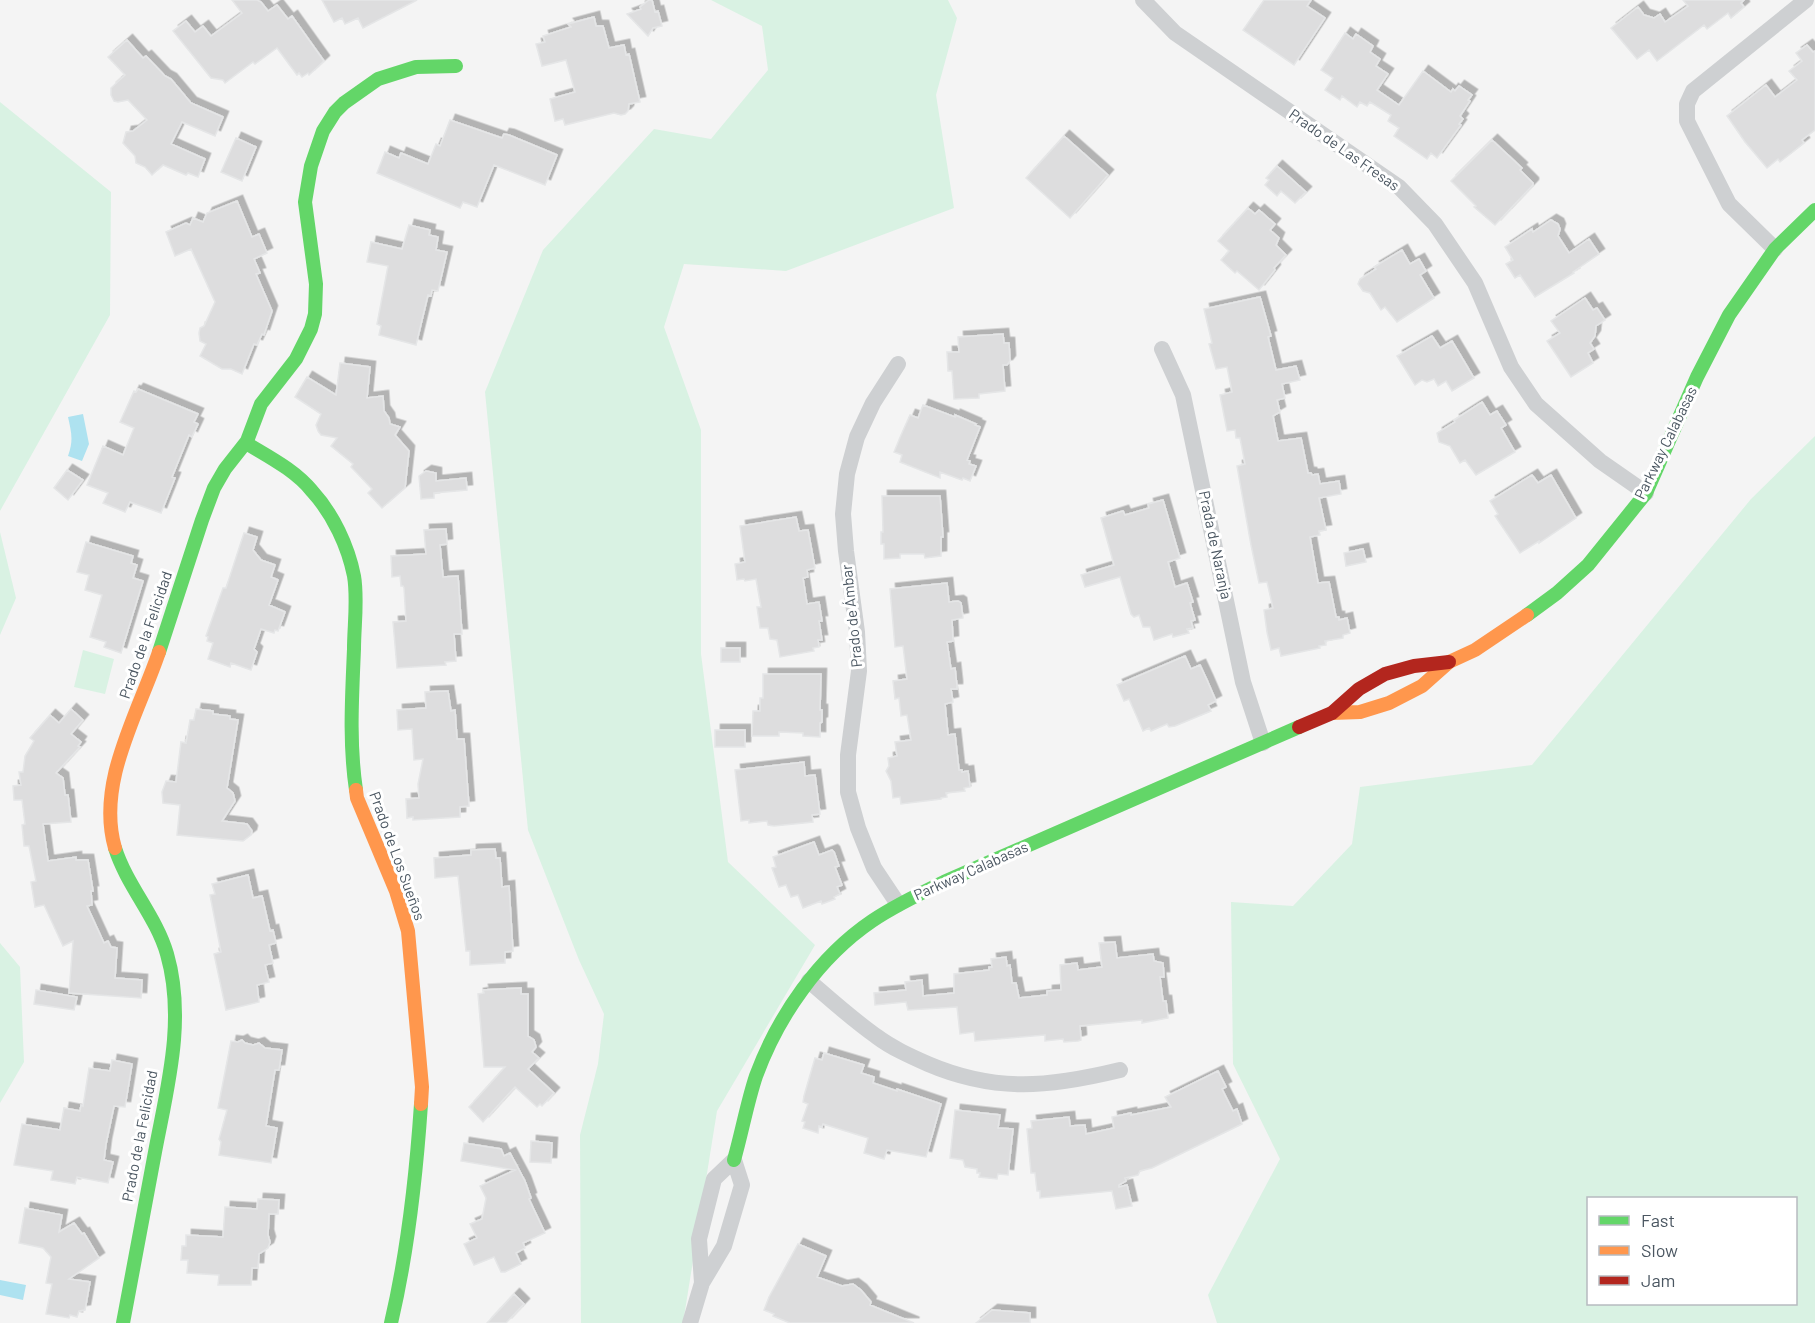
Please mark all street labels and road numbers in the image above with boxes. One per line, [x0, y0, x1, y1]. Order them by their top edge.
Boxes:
street label: Prado de Las Fresas [1286, 104, 1403, 194]
street label: Parkway Calabasas [1630, 383, 1700, 502]
street label: Prada de Naranja [1196, 489, 1236, 601]
street label: Prado de Ámbar [837, 563, 865, 668]
street label: Prado de la Felicidad [115, 569, 175, 701]
street label: Prado de Los Sueños [366, 789, 430, 923]
street label: Parkway Calabasas [911, 837, 1031, 903]
street label: Prado de la Felicidad [117, 1069, 161, 1203]

